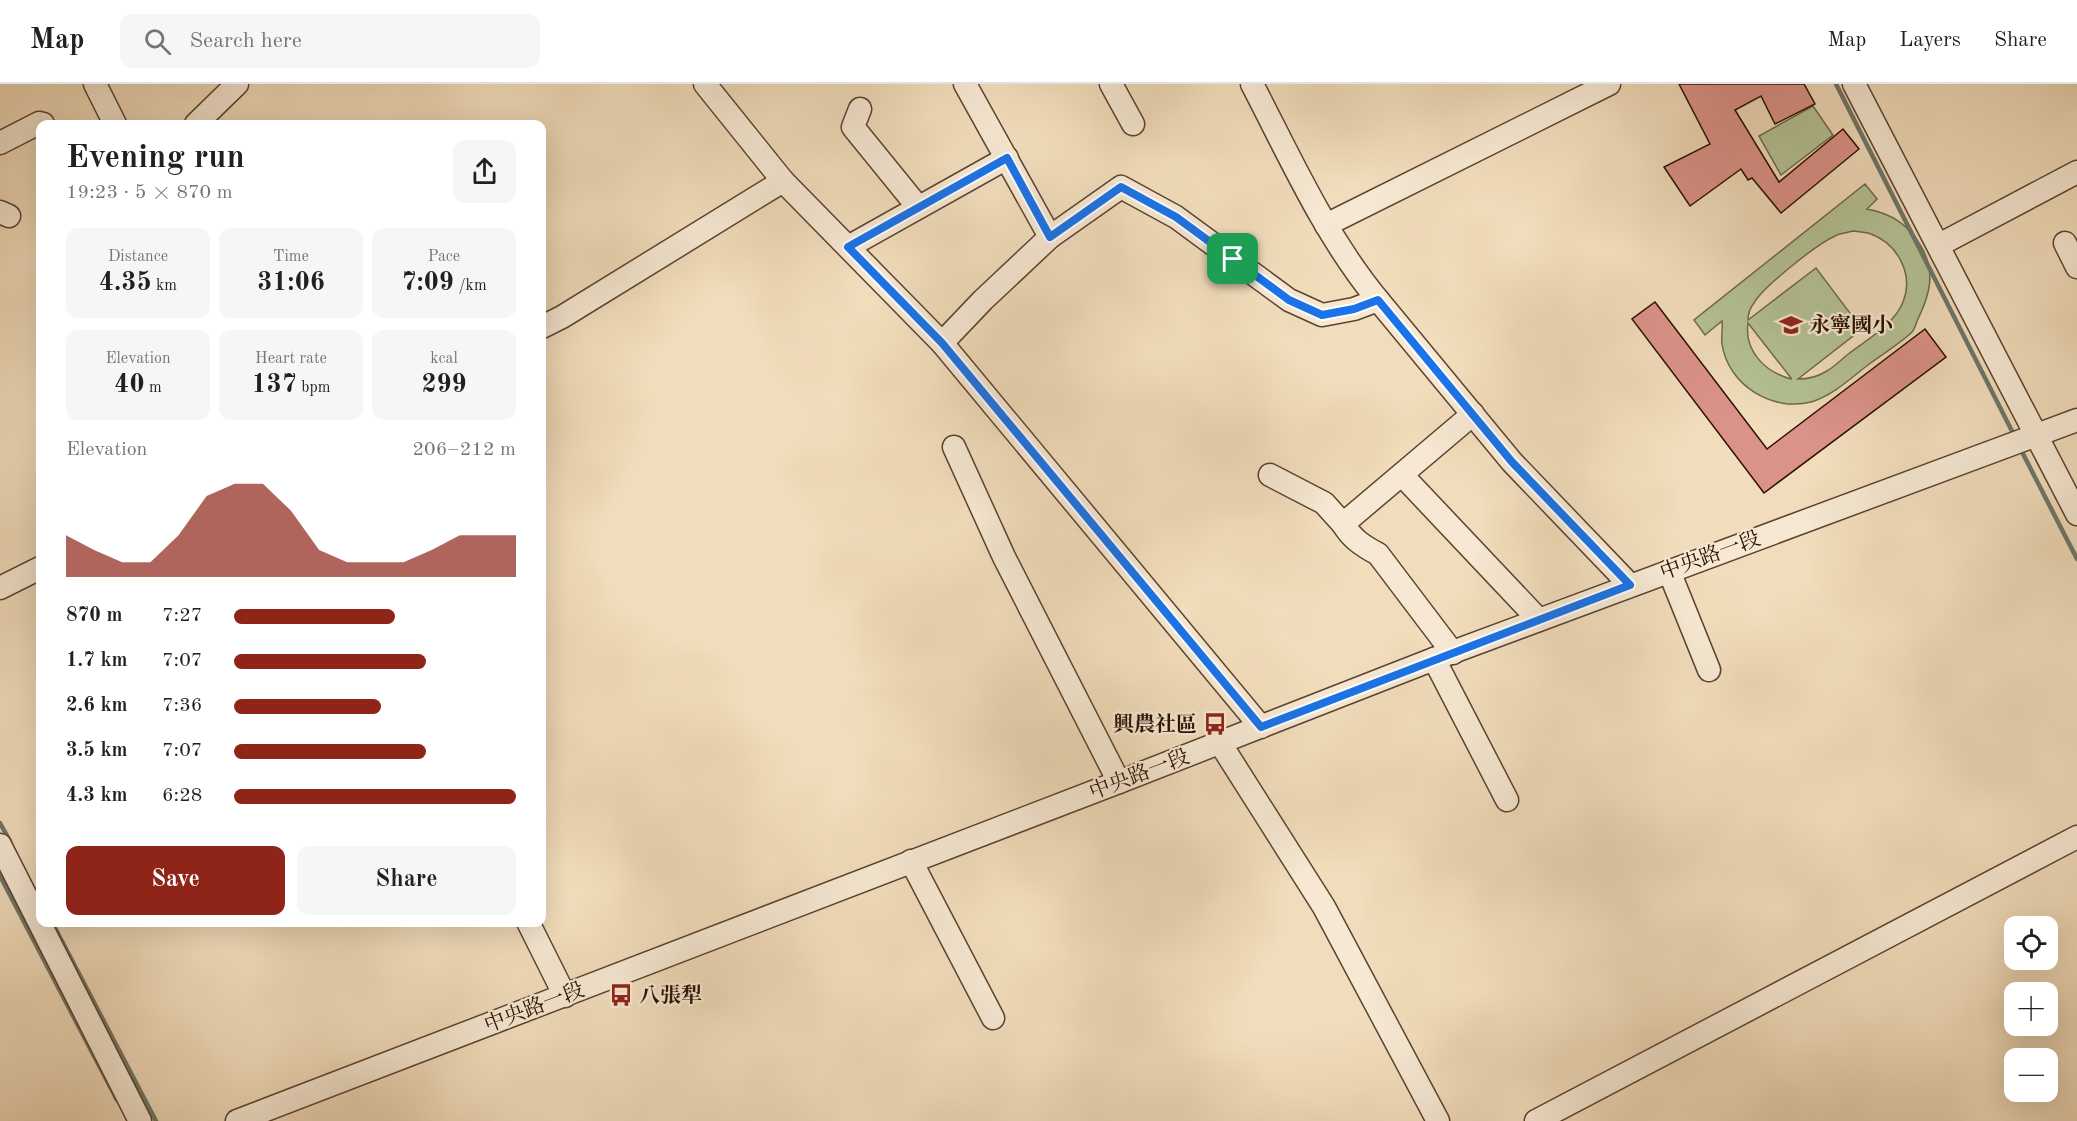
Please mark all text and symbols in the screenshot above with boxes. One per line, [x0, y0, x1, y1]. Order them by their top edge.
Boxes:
search box [120, 14, 540, 68]
icon: search [141, 25, 174, 58]
text: Map [30, 27, 84, 55]
text: Search here [189, 30, 302, 52]
text: Map [1827, 30, 1866, 51]
text: Layers [1899, 30, 1961, 51]
text: Share [1994, 30, 2047, 51]
button: share [453, 140, 516, 203]
text: Evening run [66, 142, 245, 175]
text: 19:23 · 5 × 870 m [66, 183, 233, 203]
pin [1207, 233, 1258, 284]
icon: arrive [1216, 242, 1249, 275]
text: Distance [108, 249, 168, 265]
text: Time [273, 249, 309, 265]
text: Pace [428, 249, 460, 265]
text: 4.35 [99, 270, 152, 296]
text: 31:06 [257, 270, 325, 296]
text: 7:09 [401, 270, 454, 296]
text: km [152, 278, 177, 294]
text: /km [454, 278, 487, 294]
school or university icon: 永寧國小 [1778, 312, 1804, 338]
place label: 永寧國小 [1809, 313, 1893, 337]
text: Elevation [105, 351, 171, 367]
text: Heart rate [255, 351, 327, 367]
text: kcal [430, 351, 458, 367]
text: 40 [114, 372, 144, 398]
text: 137 [252, 372, 297, 398]
text: 299 [421, 372, 467, 398]
text: m [144, 380, 162, 396]
text: bpm [297, 380, 330, 396]
text: Elevation [66, 440, 147, 460]
text: 206–212 m [413, 440, 516, 460]
street label: 中央路一段 [1657, 527, 1763, 584]
text: 870 m [66, 606, 122, 626]
text: 7:27 [162, 606, 202, 626]
text: 1.7 km [66, 651, 128, 671]
text: 7:07 [162, 651, 202, 671]
text: 2.6 km [66, 696, 128, 716]
text: 7:36 [162, 696, 202, 716]
bus stop icon: 興農社區 [1202, 711, 1228, 737]
place label: 興農社區 [1113, 712, 1197, 736]
text: 3.5 km [66, 741, 128, 761]
text: 7:07 [162, 741, 202, 761]
street label: 中央路一段 [1086, 745, 1192, 804]
text: 4.3 km [66, 786, 128, 806]
text: 6:28 [162, 786, 202, 806]
button: Save [66, 846, 285, 915]
button: Share [297, 846, 516, 915]
map controls [2004, 916, 2058, 1102]
button: locate [2004, 916, 2058, 970]
street label: 中央路一段 [481, 978, 587, 1037]
bus stop icon: 八張犁 [608, 982, 634, 1008]
button: + [2004, 982, 2058, 1036]
place label: 八張犁 [639, 984, 702, 1007]
button: − [2004, 1048, 2058, 1102]

